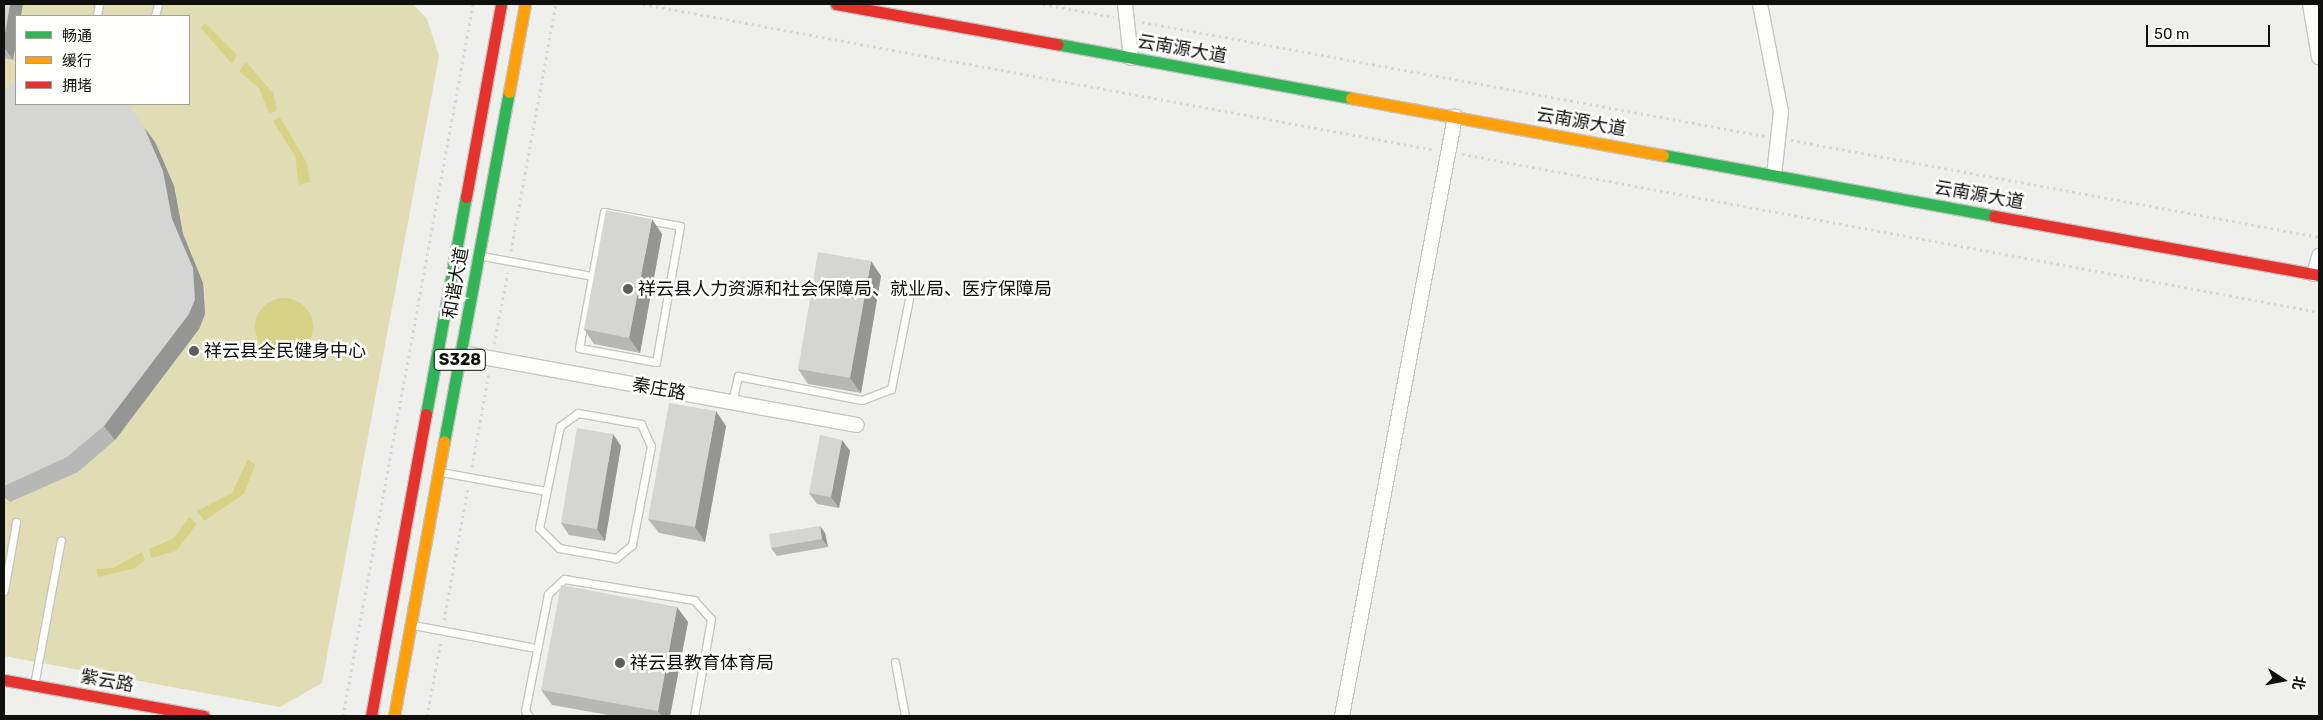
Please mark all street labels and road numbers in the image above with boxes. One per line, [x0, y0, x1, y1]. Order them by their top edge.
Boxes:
street label: 云南源大道 [1136, 31, 1228, 67]
street label: 云南源大道 [1535, 104, 1627, 140]
street label: 云南源大道 [1933, 177, 2025, 213]
street label: 和谐大道 [439, 246, 473, 320]
road number: S328 [434, 346, 486, 374]
street label: 秦庄路 [631, 374, 687, 404]
street label: 紫云路 [79, 666, 135, 696]

